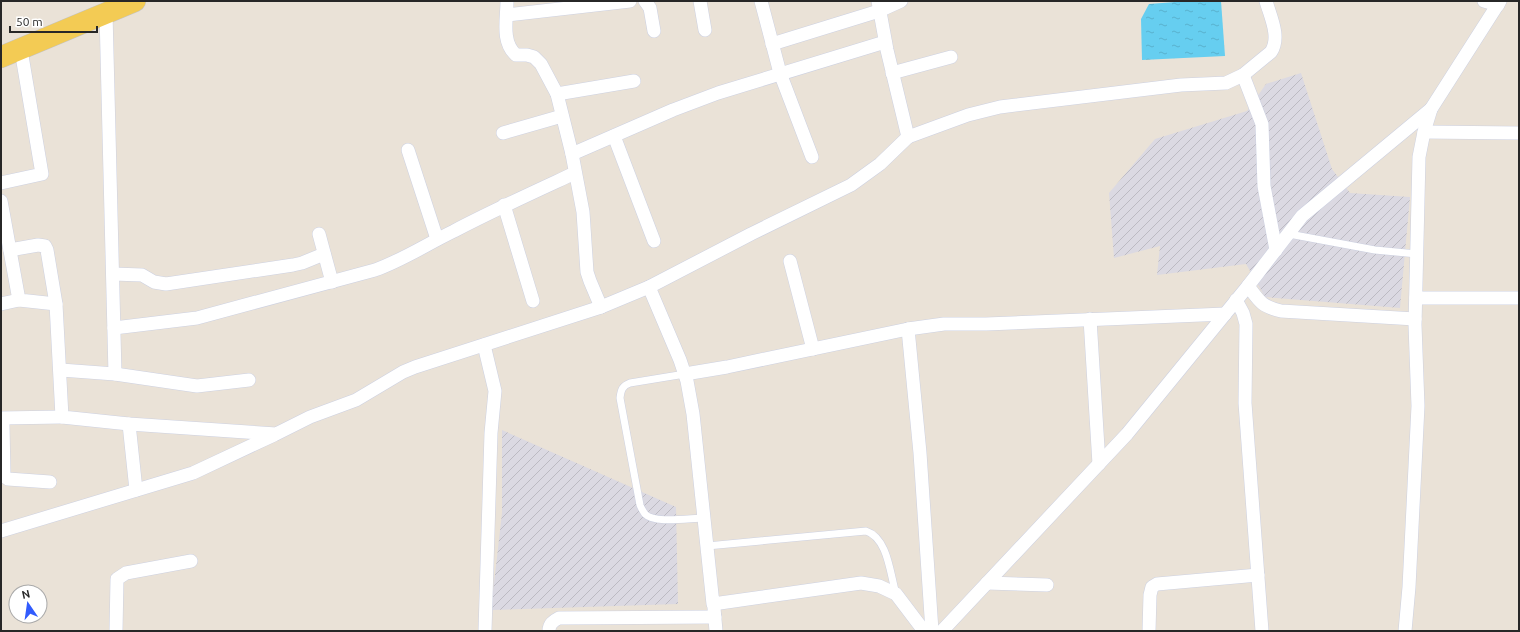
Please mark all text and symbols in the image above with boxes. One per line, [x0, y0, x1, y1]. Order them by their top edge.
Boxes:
scale bar [10, 8, 97, 34]
text: 50 m [16, 15, 43, 28]
north arrow [8, 584, 48, 624]
text: N [20, 587, 31, 601]

